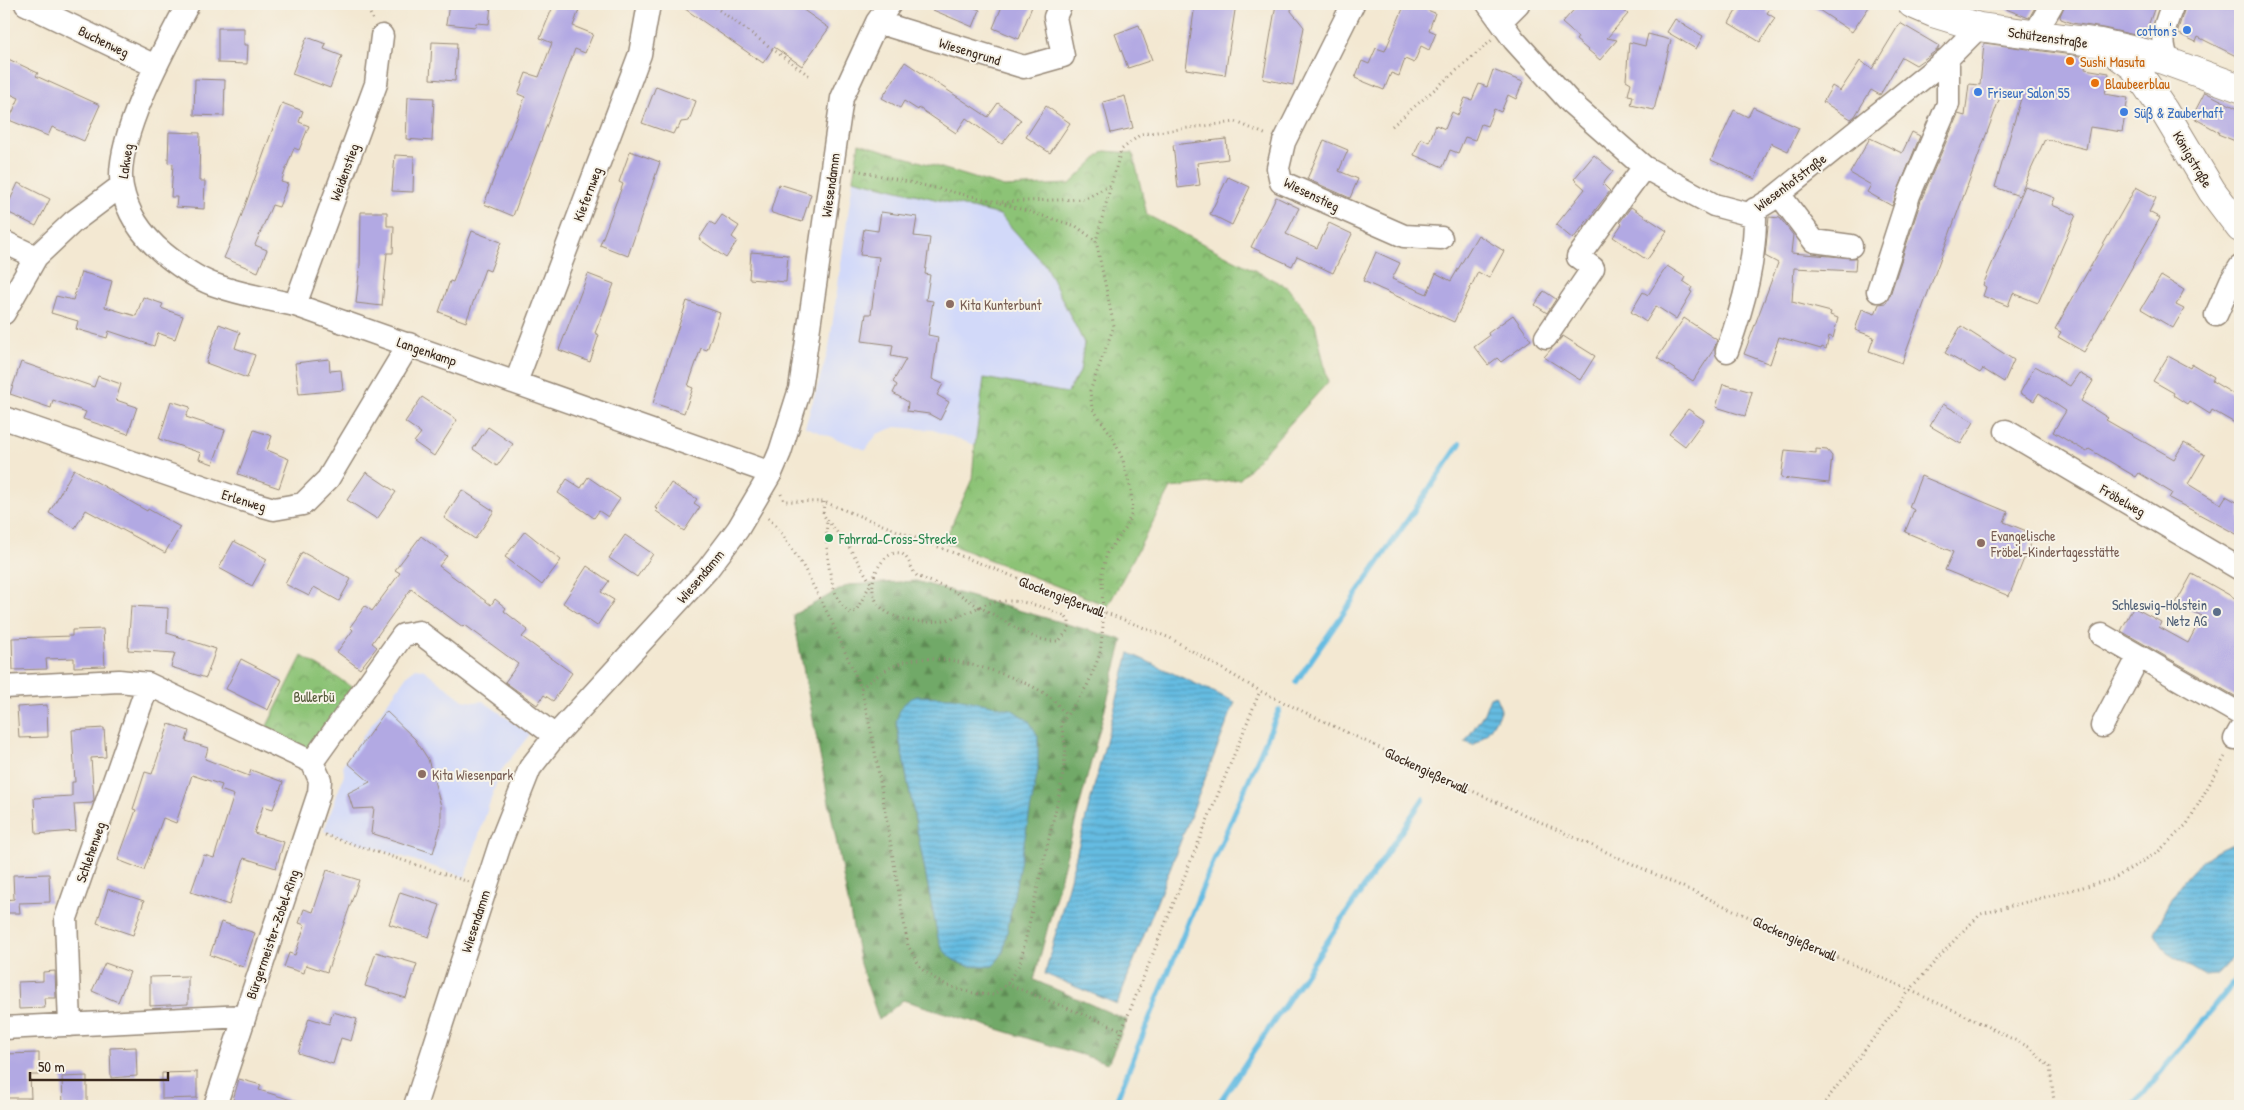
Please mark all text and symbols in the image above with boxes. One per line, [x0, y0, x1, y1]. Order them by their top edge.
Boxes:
street label: Buchenweg [75, 21, 133, 62]
place label: cotton's [2137, 21, 2177, 40]
street label: Schützenstraße [2007, 22, 2089, 53]
marker: cotton's [2181, 24, 2193, 36]
street label: Wiesengrund [937, 33, 1004, 70]
place label: Sushi Masuta [2080, 52, 2145, 71]
marker: Sushi Masuta [2064, 55, 2076, 67]
place label: Blaubeerblau [2105, 74, 2170, 93]
marker: Blaubeerblau [2089, 77, 2101, 89]
place label: Friseur Salon 55 [1987, 83, 2070, 102]
marker: Friseur Salon 55 [1972, 86, 1984, 98]
place label: Süß & Zauberhaft [2134, 103, 2224, 123]
marker: Süß & Zauberhaft [2118, 106, 2130, 118]
street label: Königstraße [2168, 127, 2218, 192]
street label: Weidenstieg [325, 141, 364, 204]
street label: Lakweg [113, 142, 138, 180]
street label: Wiesenhofstraße [1750, 149, 1831, 216]
street label: Wiesendamm [816, 152, 844, 218]
street label: Kiefernweg [568, 164, 607, 224]
street label: Wiesenstieg [1281, 172, 1343, 217]
place label: Kita Kunterbunt [960, 295, 1042, 314]
marker: Kita Kunterbunt [944, 298, 956, 310]
street label: Langenkamp [394, 332, 459, 371]
street label: Fröbelweg [2095, 479, 2149, 522]
street label: Erlenweg [219, 484, 269, 517]
place label: Evangelische Fröbel-Kindertagesstätte [1990, 526, 2120, 562]
place label: Fahrrad-Cross-Strecke [838, 529, 958, 548]
marker: Fahrrad-Cross-Strecke [823, 532, 835, 544]
marker: Evangelische Fröbel-Kindertagesstätte [1975, 537, 1987, 549]
street label: Wiesendamm [672, 545, 728, 607]
street label: Glockengießerwall [1016, 571, 1109, 622]
place label: Schleswig-Holstein Netz AG [2112, 595, 2207, 630]
marker: Schleswig-Holstein Netz AG [2211, 606, 2223, 618]
park label: Bullerbü [293, 687, 335, 706]
street label: Glockengießerwall [1382, 742, 1473, 799]
place label: Kita Wiesenpark [432, 765, 513, 785]
marker: Kita Wiesenpark [416, 768, 428, 780]
street label: Schlehenweg [71, 819, 110, 885]
street label: Bürgermeister-Zobel-Ring [241, 867, 304, 1002]
street label: Wiesendamm [456, 887, 494, 955]
street label: Glockengießerwall [1749, 911, 1841, 966]
scale bar [30, 1050, 168, 1082]
text: 50 m [38, 1056, 65, 1077]

